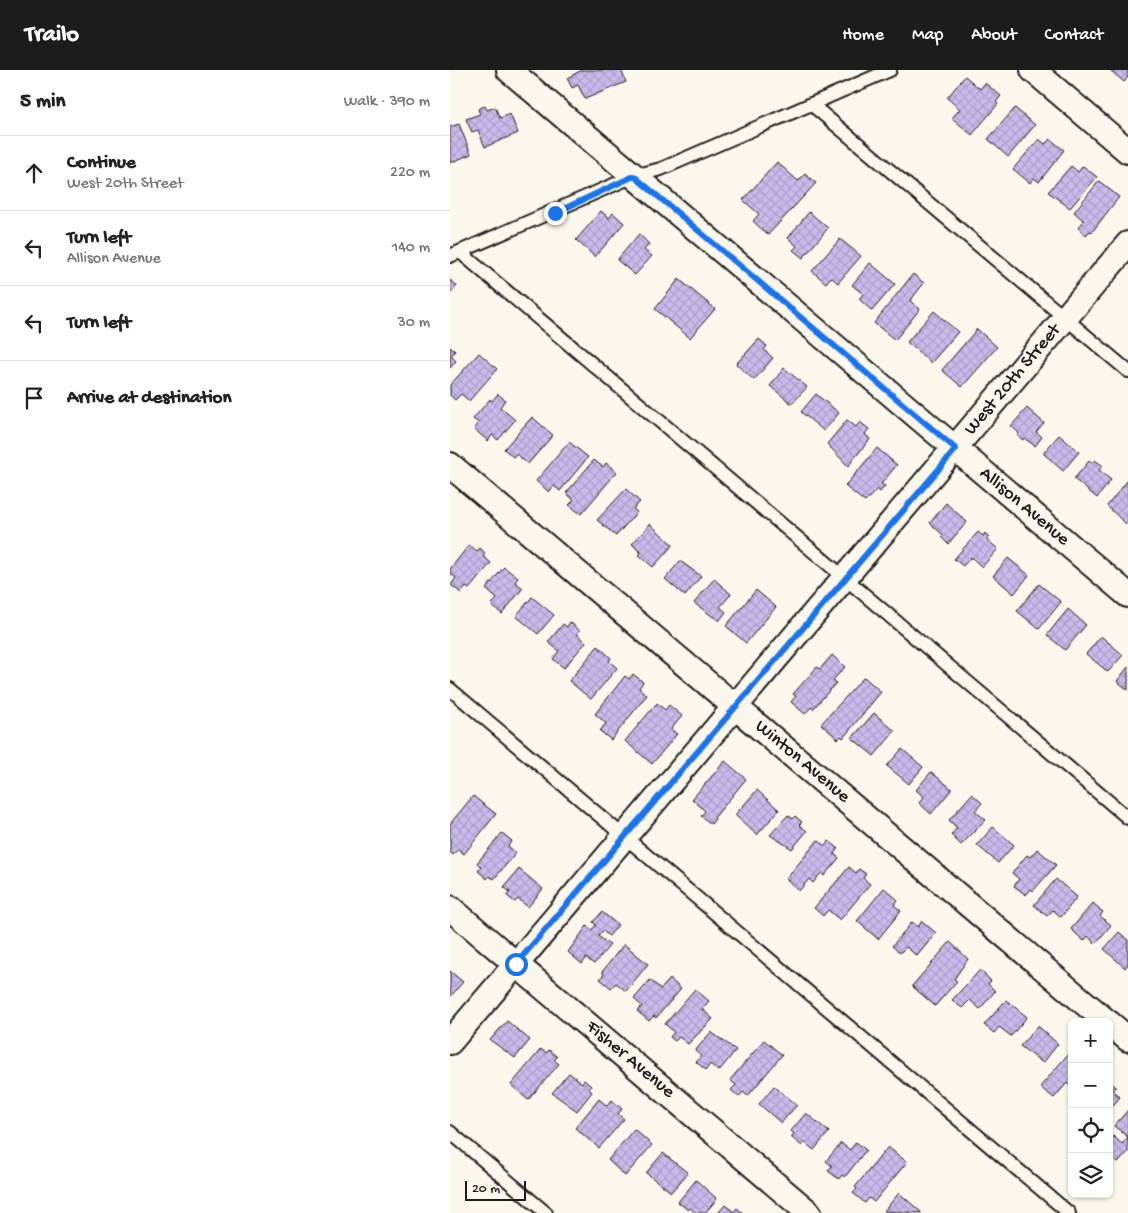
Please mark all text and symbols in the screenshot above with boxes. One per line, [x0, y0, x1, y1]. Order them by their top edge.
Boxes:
text: Trailo [25, 21, 79, 50]
text: Home [842, 25, 884, 46]
text: Map [912, 25, 943, 46]
text: About [971, 25, 1017, 46]
text: Contact [1045, 25, 1103, 46]
text: 5 min [20, 90, 65, 115]
text: Walk · 390 m [344, 93, 430, 112]
text: Continue [67, 152, 136, 175]
icon: ahead [20, 159, 48, 187]
text: 220 m [390, 164, 430, 183]
text: West 20th Street [67, 175, 184, 194]
route end [544, 202, 567, 225]
text: Turn left [67, 227, 131, 250]
icon: left [20, 234, 48, 262]
text: 140 m [392, 239, 430, 258]
text: Allison Avenue [67, 250, 161, 269]
icon: left [20, 309, 48, 337]
text: Turn left [67, 312, 131, 335]
text: 30 m [397, 314, 430, 333]
street label: West 20th Street [960, 318, 1068, 440]
icon: arrive [20, 384, 48, 412]
text: Arrive at destination [67, 387, 231, 410]
street label: Allison Avenue [974, 462, 1074, 552]
street label: Winton Avenue [750, 715, 855, 809]
route start [505, 953, 528, 976]
street label: Fisher Avenue [580, 1015, 679, 1104]
map controls [1068, 1018, 1113, 1198]
button: + [1068, 1018, 1113, 1063]
button: − [1068, 1063, 1113, 1108]
button: locate [1068, 1108, 1113, 1153]
button: layers [1068, 1153, 1113, 1198]
scale bar [465, 1178, 526, 1201]
text: 20 m [472, 1181, 500, 1198]

